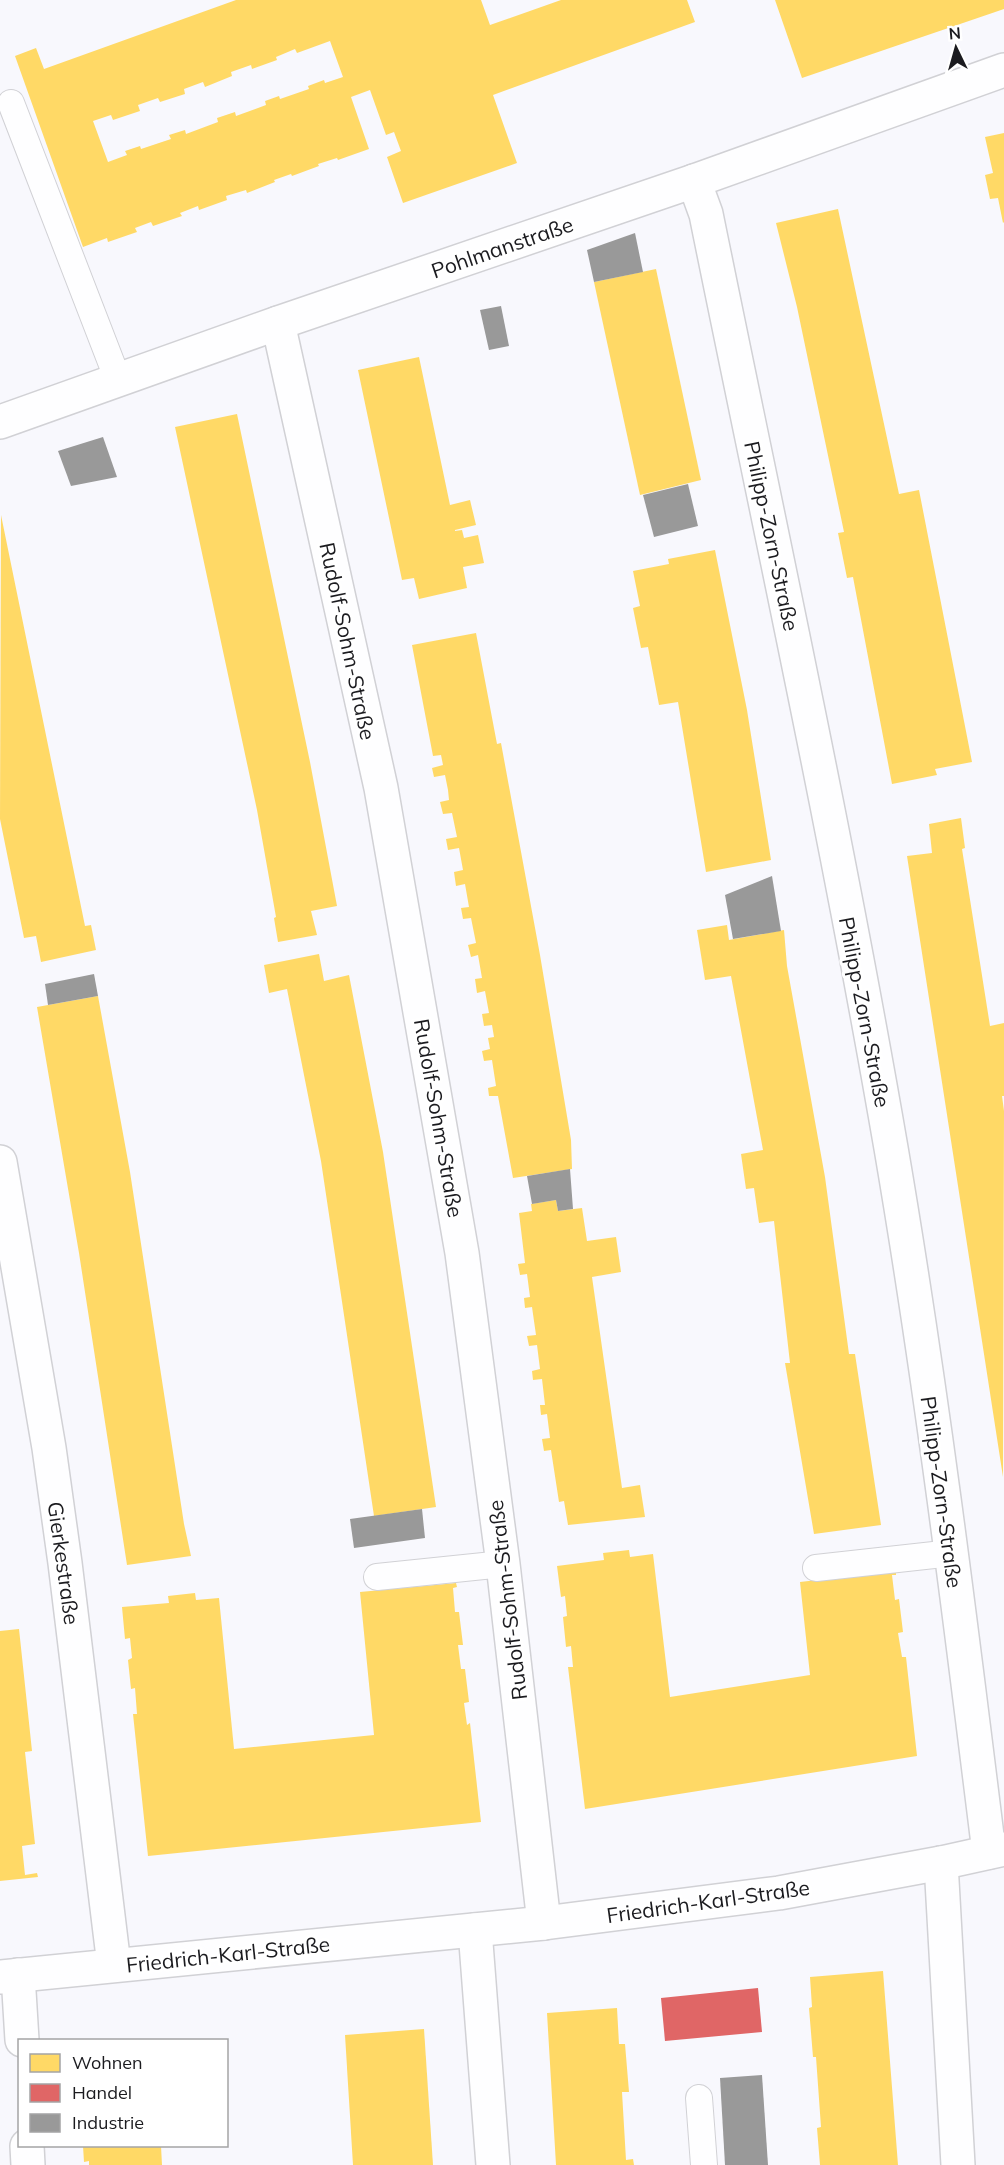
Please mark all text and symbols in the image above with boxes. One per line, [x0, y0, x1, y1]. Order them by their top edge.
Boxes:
north arrow [926, 18, 986, 78]
text: N [948, 23, 962, 44]
street label: Pohlmanstraße [428, 211, 576, 283]
street label: Philipp-Zorn-Straße [739, 439, 805, 633]
street label: Rudolf-Sohm-Straße [314, 540, 382, 742]
street label: Philipp-Zorn-Straße [834, 915, 896, 1109]
street label: Rudolf-Sohm-Straße [409, 1017, 469, 1219]
street label: Philipp-Zorn-Straße [916, 1394, 968, 1590]
street label: Rudolf-Sohm-Straße [482, 1498, 532, 1702]
street label: Gierkestraße [43, 1500, 85, 1626]
street label: Friedrich-Karl-Straße [605, 1874, 811, 1928]
street label: Friedrich-Karl-Straße [125, 1930, 331, 1978]
legend [18, 2039, 228, 2147]
text: Wohnen [72, 2051, 143, 2074]
text: Handel [72, 2081, 132, 2104]
text: Industrie [72, 2111, 144, 2134]

